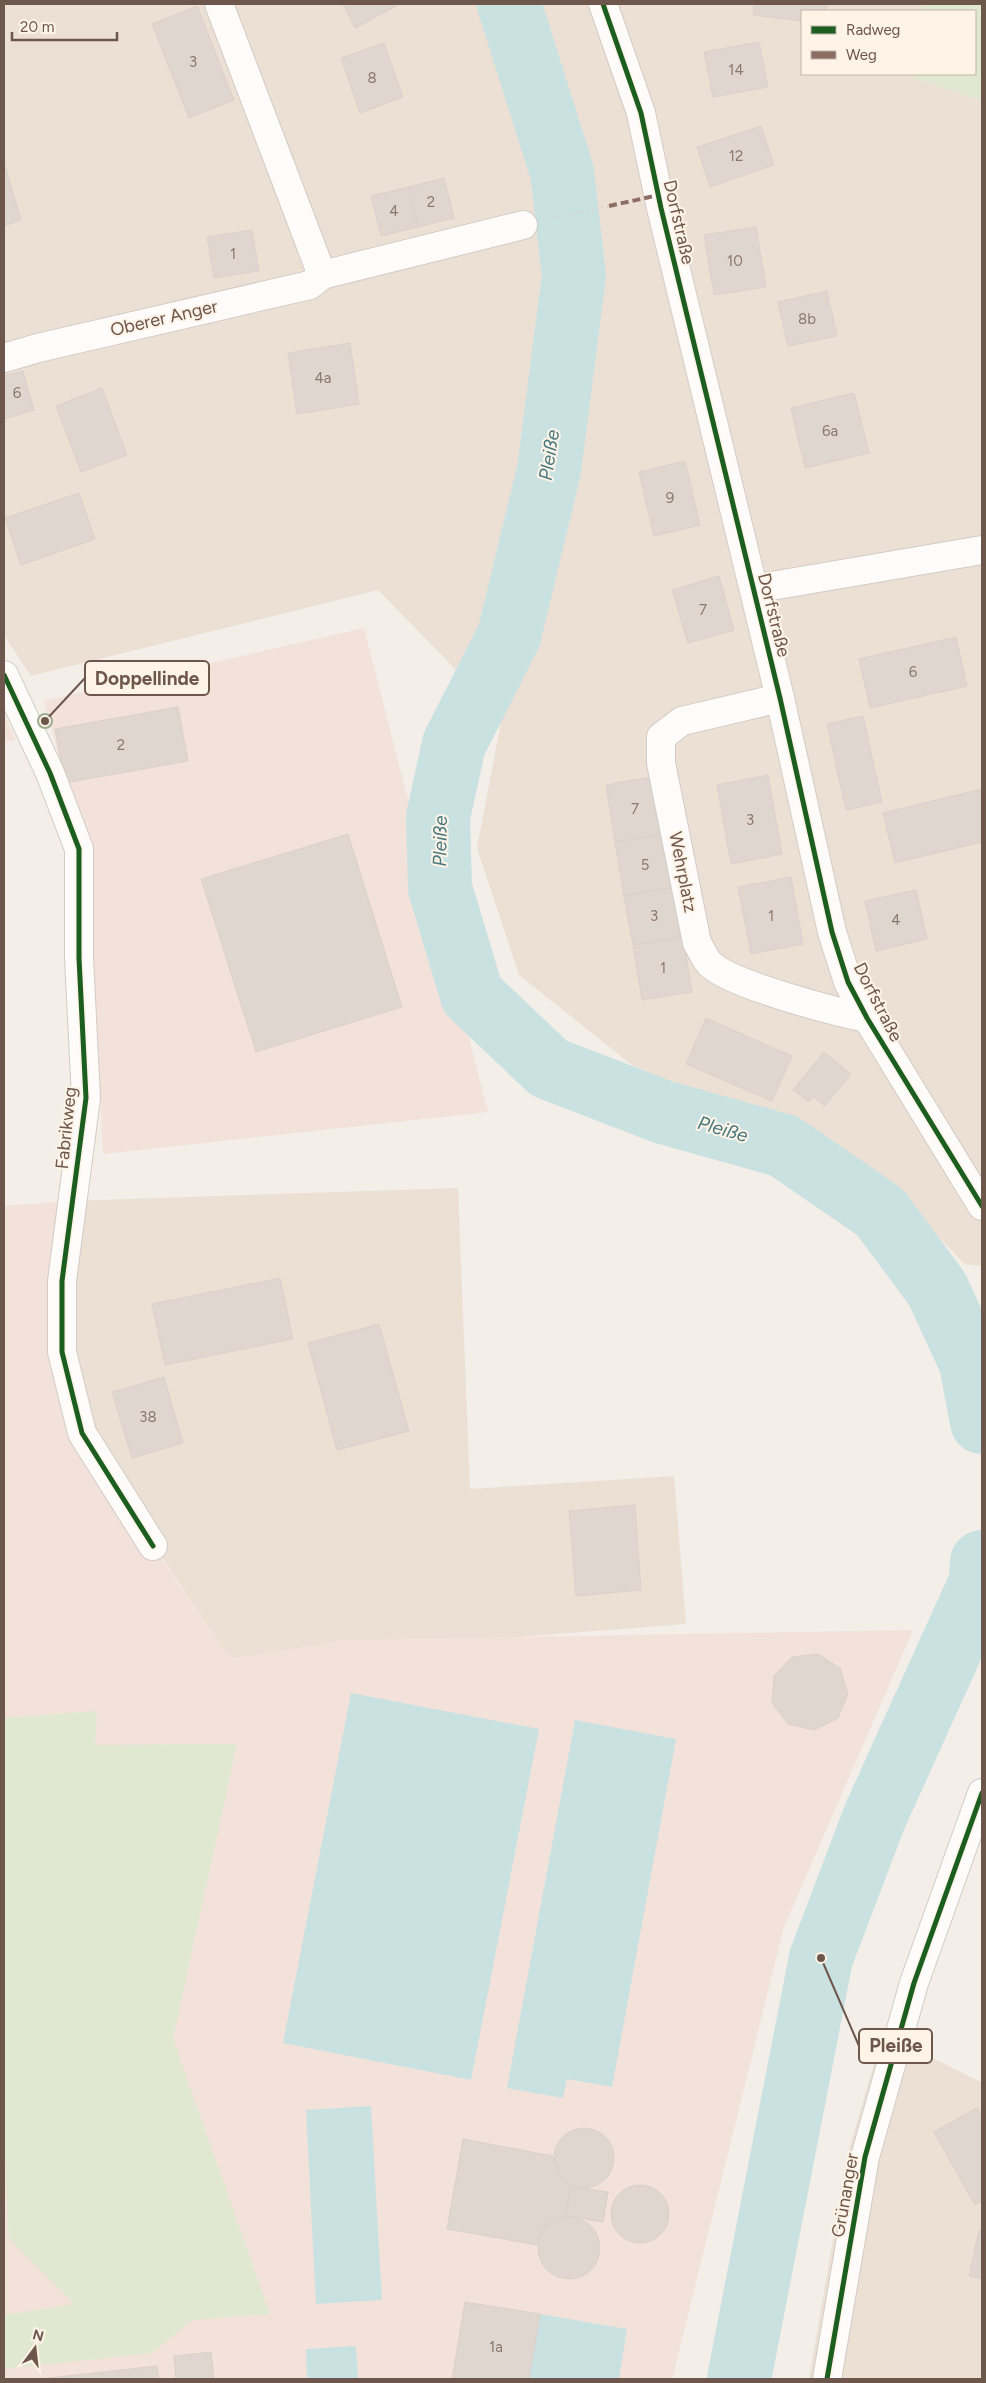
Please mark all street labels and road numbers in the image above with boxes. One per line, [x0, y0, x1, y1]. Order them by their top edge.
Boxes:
street label: Dorfstraße [659, 178, 699, 267]
street label: Oberer Anger [108, 295, 220, 341]
street label: Dorfstraße [753, 571, 795, 660]
street label: Wehrplatz [664, 830, 702, 914]
street label: Dorfstraße [849, 959, 907, 1045]
street label: Fabrikweg [51, 1086, 81, 1170]
street label: Grünanger [827, 2151, 863, 2239]

